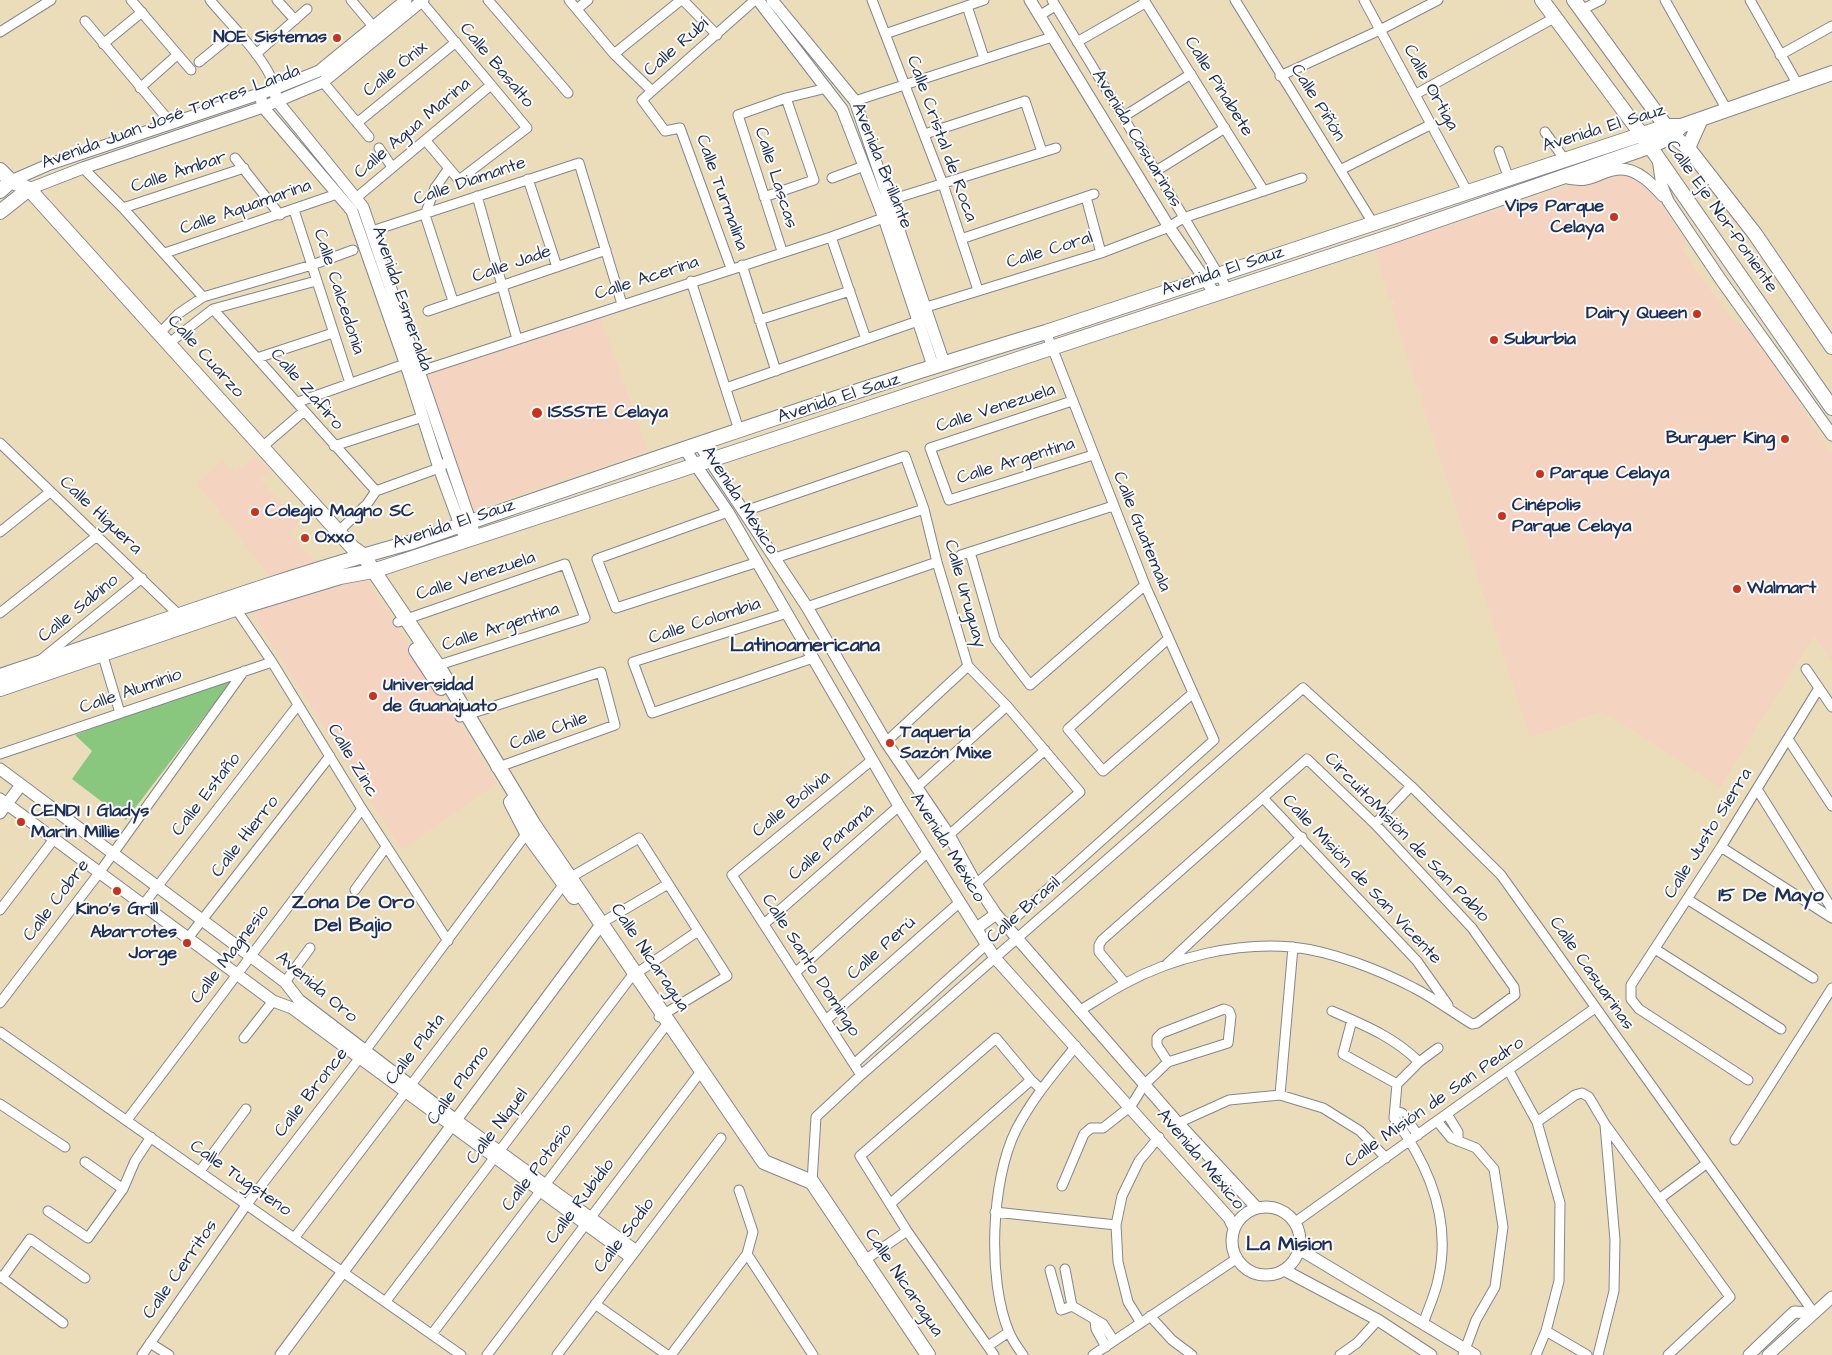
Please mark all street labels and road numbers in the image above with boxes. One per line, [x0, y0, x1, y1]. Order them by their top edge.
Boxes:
street label: Calle Rubí [640, 14, 714, 82]
street label: Calle Basalto [454, 19, 538, 113]
street label: Calle Pinabete [1179, 33, 1257, 141]
street label: Calle Ónix [359, 37, 433, 103]
street label: Calle Ortiga [1398, 41, 1462, 135]
street label: Calle Cristal de Roca [901, 53, 981, 225]
street label: Calle Piñón [1285, 60, 1349, 146]
street label: Avenida Juan José Torres Landa [39, 61, 303, 175]
street label: Avenida Casuarinas [1086, 66, 1186, 212]
street label: Calle Agua Marina [350, 74, 476, 184]
street label: Avenida Brillante [846, 100, 916, 232]
street label: Avenida El Sauz [1540, 100, 1668, 158]
street label: Calle Lascas [749, 125, 801, 231]
street label: Calle Turmalina [690, 132, 752, 254]
street label: Calle Eje Nor-Poniente [1660, 137, 1782, 297]
street label: Calle Ámbar [128, 147, 230, 199]
street label: Calle Diamante [411, 153, 529, 211]
street label: Calle Aquamarina [177, 175, 315, 241]
street label: Avenida Esmeralda [366, 224, 436, 374]
street label: Calle Calcedonia [308, 227, 368, 357]
street label: Calle Coral [1004, 228, 1096, 274]
street label: Calle Jade [470, 241, 554, 289]
street label: Avenida El Sauz [1159, 242, 1287, 302]
street label: Calle Acerina [592, 252, 702, 306]
street label: Calle Cuarzo [162, 311, 248, 403]
street label: Calle Zafiro [265, 345, 347, 435]
street label: Avenida El Sauz [775, 369, 903, 429]
street label: Calle Venezuela [934, 380, 1058, 438]
street label: Calle Argentina [954, 434, 1078, 490]
street label: Avenida México [696, 443, 782, 559]
street label: Calle Guatemala [1107, 469, 1175, 595]
street label: Calle Higuera [54, 472, 146, 560]
street label: Avenida El Sauz [390, 495, 518, 555]
street label: Calle Uruguay [938, 538, 990, 650]
street label: Calle Venezuela [414, 548, 538, 606]
street label: Calle Sabino [34, 570, 124, 648]
street label: Calle Colombia [646, 594, 764, 650]
street label: Calle Argentina [440, 599, 562, 657]
street label: Calle Aluminio [77, 664, 185, 720]
street label: Calle Chile [507, 708, 591, 756]
street label: Calle Zinc [322, 720, 382, 802]
street label: CircuitoMisión de San Pablo [1319, 748, 1493, 928]
street label: Calle Estaño [168, 749, 246, 841]
street label: Calle Justo Sierra [1660, 765, 1758, 903]
street label: Calle Bolivia [749, 767, 835, 843]
street label: Avenida México [905, 789, 989, 907]
street label: Calle Misión de San Vicente [1277, 791, 1445, 969]
street label: Calle Hierro [207, 792, 285, 882]
street label: Calle Panamá [785, 800, 879, 886]
street label: Calle Cobre [19, 856, 95, 946]
street label: Calle Brasil [983, 873, 1065, 949]
street label: Calle Santo Domingo [756, 891, 864, 1041]
street label: Calle Nicaragua [605, 900, 693, 1016]
street label: Calle Magnesio [187, 901, 275, 1009]
street label: Calle Perú [843, 913, 921, 985]
street label: Calle Casuarinas [1544, 913, 1638, 1035]
street label: Avenida Oro [271, 948, 361, 1028]
street label: Calle Plata [382, 1010, 450, 1090]
street label: Calle Misión de San Pedro [1341, 1033, 1529, 1173]
street label: Calle Plomo [423, 1042, 495, 1130]
street label: Calle Bronce [270, 1044, 354, 1142]
street label: Calle Níquel [462, 1085, 534, 1169]
street label: Avenida México [1151, 1105, 1249, 1215]
street label: Calle Potasio [498, 1120, 578, 1216]
street label: Calle Tugsteno [185, 1136, 295, 1222]
street label: Calle Rubidio [542, 1155, 620, 1249]
street label: Calle Sodio [590, 1194, 660, 1278]
street label: Calle Cerritos [139, 1216, 223, 1324]
street label: Calle Nicaragua [859, 1225, 947, 1341]

